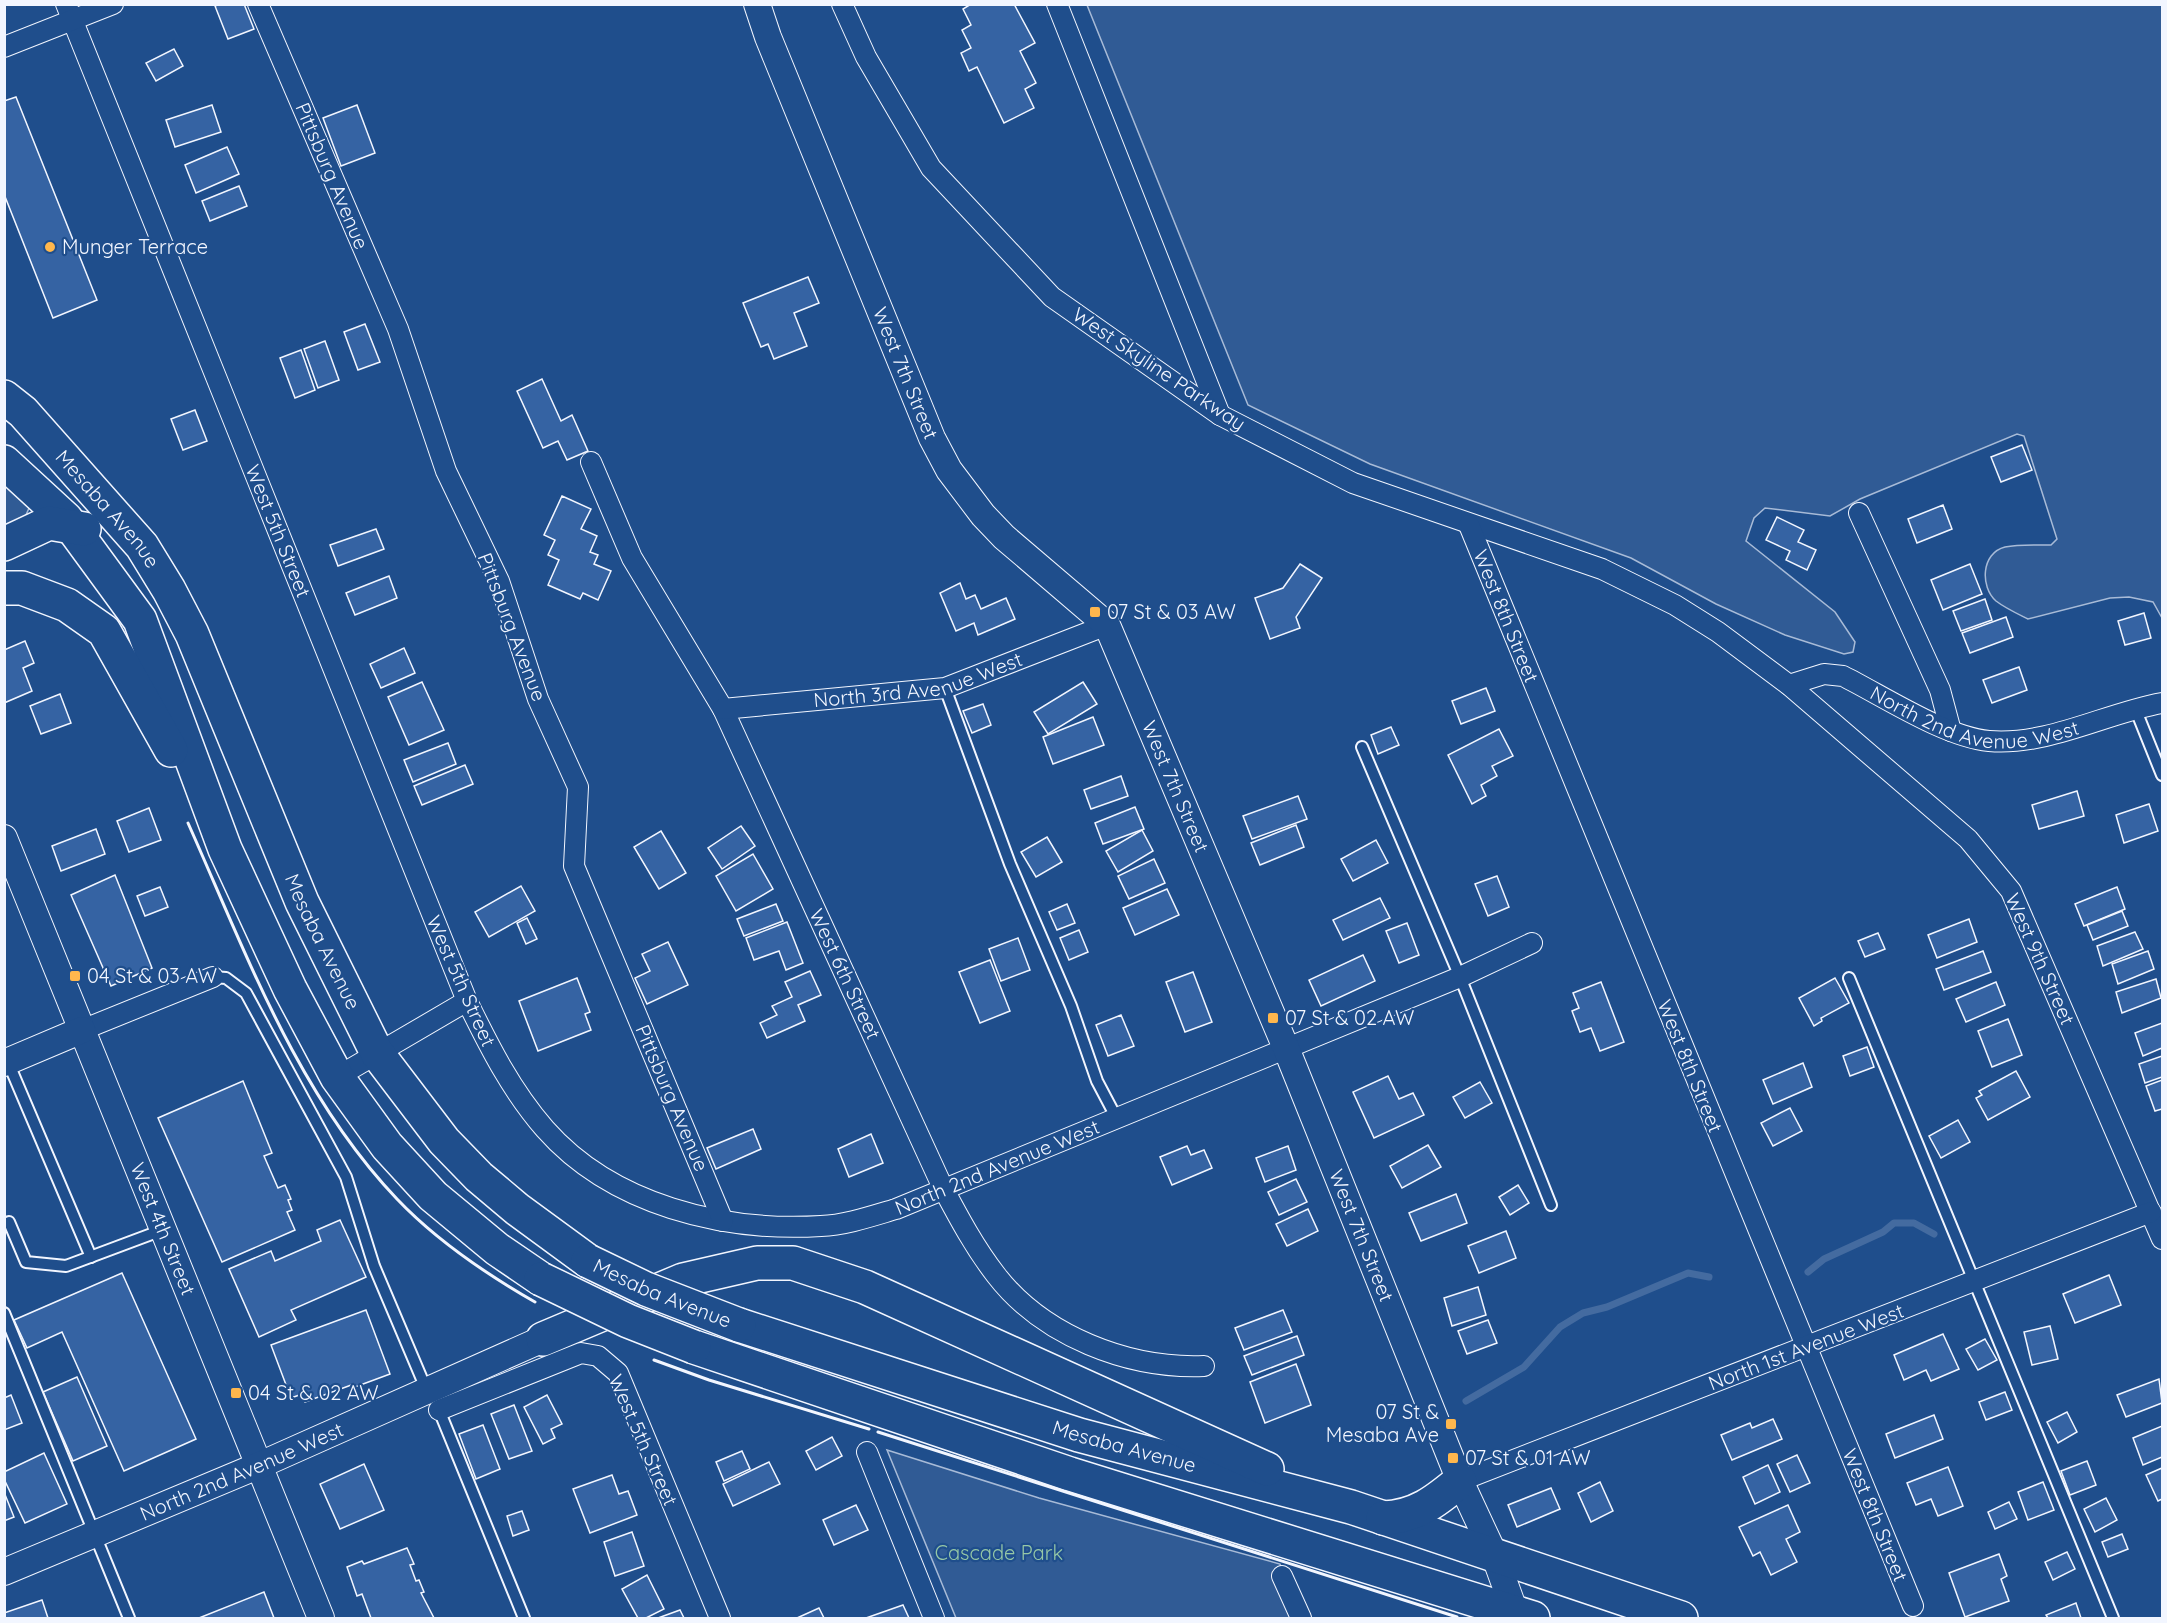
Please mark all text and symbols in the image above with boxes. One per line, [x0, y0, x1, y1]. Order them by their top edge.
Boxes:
street label: Pittsburg Avenue [290, 99, 375, 253]
place label: Munger Terrace [62, 234, 208, 259]
marker: Munger Terrace [43, 240, 57, 254]
street label: West Skyline Parkway [1068, 301, 1251, 436]
street label: West 7th Street [868, 303, 944, 443]
street label: Mesaba Avenue [51, 444, 165, 572]
street label: West 5th Street [240, 461, 317, 601]
street label: West 8th Street [1468, 546, 1545, 686]
street label: Pittsburg Avenue [473, 549, 552, 704]
place label: 07 St & 03 AW [1107, 599, 1236, 624]
marker: 07 St & 03 AW [1088, 605, 1102, 619]
street label: North 3rd Avenue West [812, 646, 1026, 712]
street label: North 2nd Avenue West [1866, 680, 2082, 754]
street label: West 7th Street [1137, 717, 1215, 856]
street label: Mesaba Avenue [280, 870, 366, 1013]
street label: West 9th Street [2000, 889, 2081, 1029]
street label: West 6th Street [804, 905, 887, 1043]
street label: West 5th Street [421, 911, 502, 1051]
place label: 04 St & 03 AW [87, 963, 217, 988]
marker: 04 St & 03 AW [68, 969, 82, 983]
street label: West 8th Street [1652, 996, 1729, 1136]
place label: 07 St & 02 AW [1285, 1005, 1414, 1030]
marker: 07 St & 02 AW [1266, 1011, 1280, 1025]
street label: Pittsburg Avenue [630, 1021, 715, 1175]
street label: North 2nd Avenue West [891, 1114, 1103, 1220]
street label: West 4th Street [125, 1159, 202, 1299]
street label: West 7th Street [1324, 1165, 1400, 1305]
street label: Mesaba Avenue [589, 1252, 735, 1333]
street label: North 1st Avenue West [1705, 1298, 1907, 1395]
street label: West 5th Street [603, 1370, 684, 1510]
place label: 04 St & 02 AW [248, 1380, 379, 1405]
marker: 04 St & 02 AW [229, 1386, 243, 1400]
place label: 07 St & Mesaba Ave [1326, 1399, 1439, 1447]
street label: Mesaba Avenue [1049, 1414, 1199, 1477]
street label: North 2nd Avenue West [136, 1416, 347, 1526]
marker: 07 St & Mesaba Ave [1444, 1417, 1458, 1431]
place label: 07 St & 01 AW [1465, 1445, 1591, 1470]
street label: West 8th Street [1837, 1445, 1914, 1585]
marker: 07 St & 01 AW [1446, 1451, 1460, 1465]
park label: Cascade Park [935, 1540, 1063, 1565]

